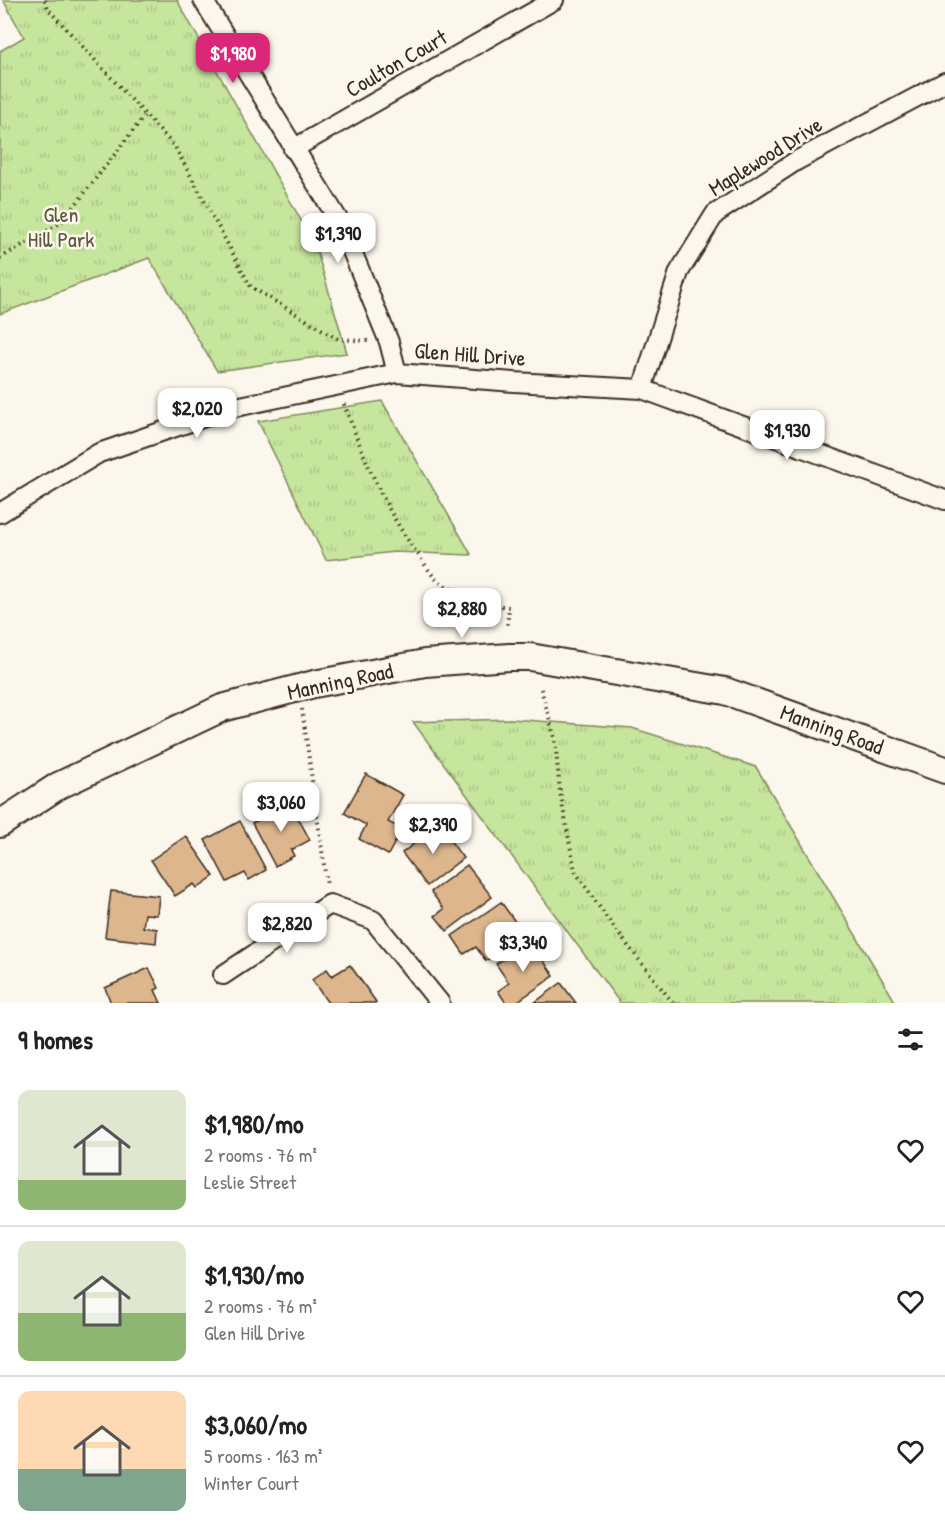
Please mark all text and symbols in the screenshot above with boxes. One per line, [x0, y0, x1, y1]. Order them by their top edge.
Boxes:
street label: Coulton Court [340, 22, 453, 104]
pin: $1,980 [184, 33, 282, 84]
text: $1,980 [210, 39, 256, 66]
street label: Maplewood Drive [702, 109, 828, 203]
park label: Glen Hill Park [28, 199, 94, 254]
pin: $1,390 [289, 213, 387, 264]
text: $1,390 [315, 219, 361, 246]
street label: Glen Hill Drive [413, 335, 527, 373]
pin: $2,020 [148, 388, 246, 439]
text: $2,020 [172, 394, 222, 421]
pin: $1,930 [738, 410, 836, 461]
text: $1,930 [764, 416, 810, 443]
pin: $2,880 [413, 588, 511, 639]
text: $2,880 [437, 594, 487, 621]
street label: Manning Road [284, 655, 396, 707]
street label: Manning Road [776, 697, 888, 762]
pin: $3,060 [232, 782, 330, 833]
text: $3,060 [256, 788, 306, 815]
pin: $2,390 [384, 804, 482, 855]
text: $2,390 [409, 810, 457, 837]
pin: $2,820 [238, 903, 336, 954]
text: $2,820 [262, 909, 312, 936]
pin: $3,340 [474, 922, 572, 973]
text: $3,340 [499, 928, 547, 955]
text: 9 homes [18, 1022, 93, 1057]
icon: filters [894, 1023, 927, 1056]
text: $1,980/mo [204, 1106, 303, 1141]
icon: home [66, 1114, 138, 1186]
icon: heart [894, 1134, 927, 1167]
text: 2 rooms · 76 m² [204, 1141, 317, 1168]
text: Leslie Street [204, 1168, 296, 1195]
text: $1,930/mo [204, 1257, 304, 1292]
icon: home [66, 1265, 138, 1337]
icon: heart [894, 1285, 927, 1318]
text: 2 rooms · 76 m² [204, 1292, 317, 1319]
text: Glen Hill Drive [204, 1319, 305, 1346]
text: $3,060/mo [204, 1407, 307, 1442]
icon: home [66, 1415, 138, 1487]
icon: heart [894, 1435, 927, 1468]
text: 5 rooms · 163 m² [204, 1442, 322, 1469]
text: Winter Court [204, 1469, 299, 1496]

